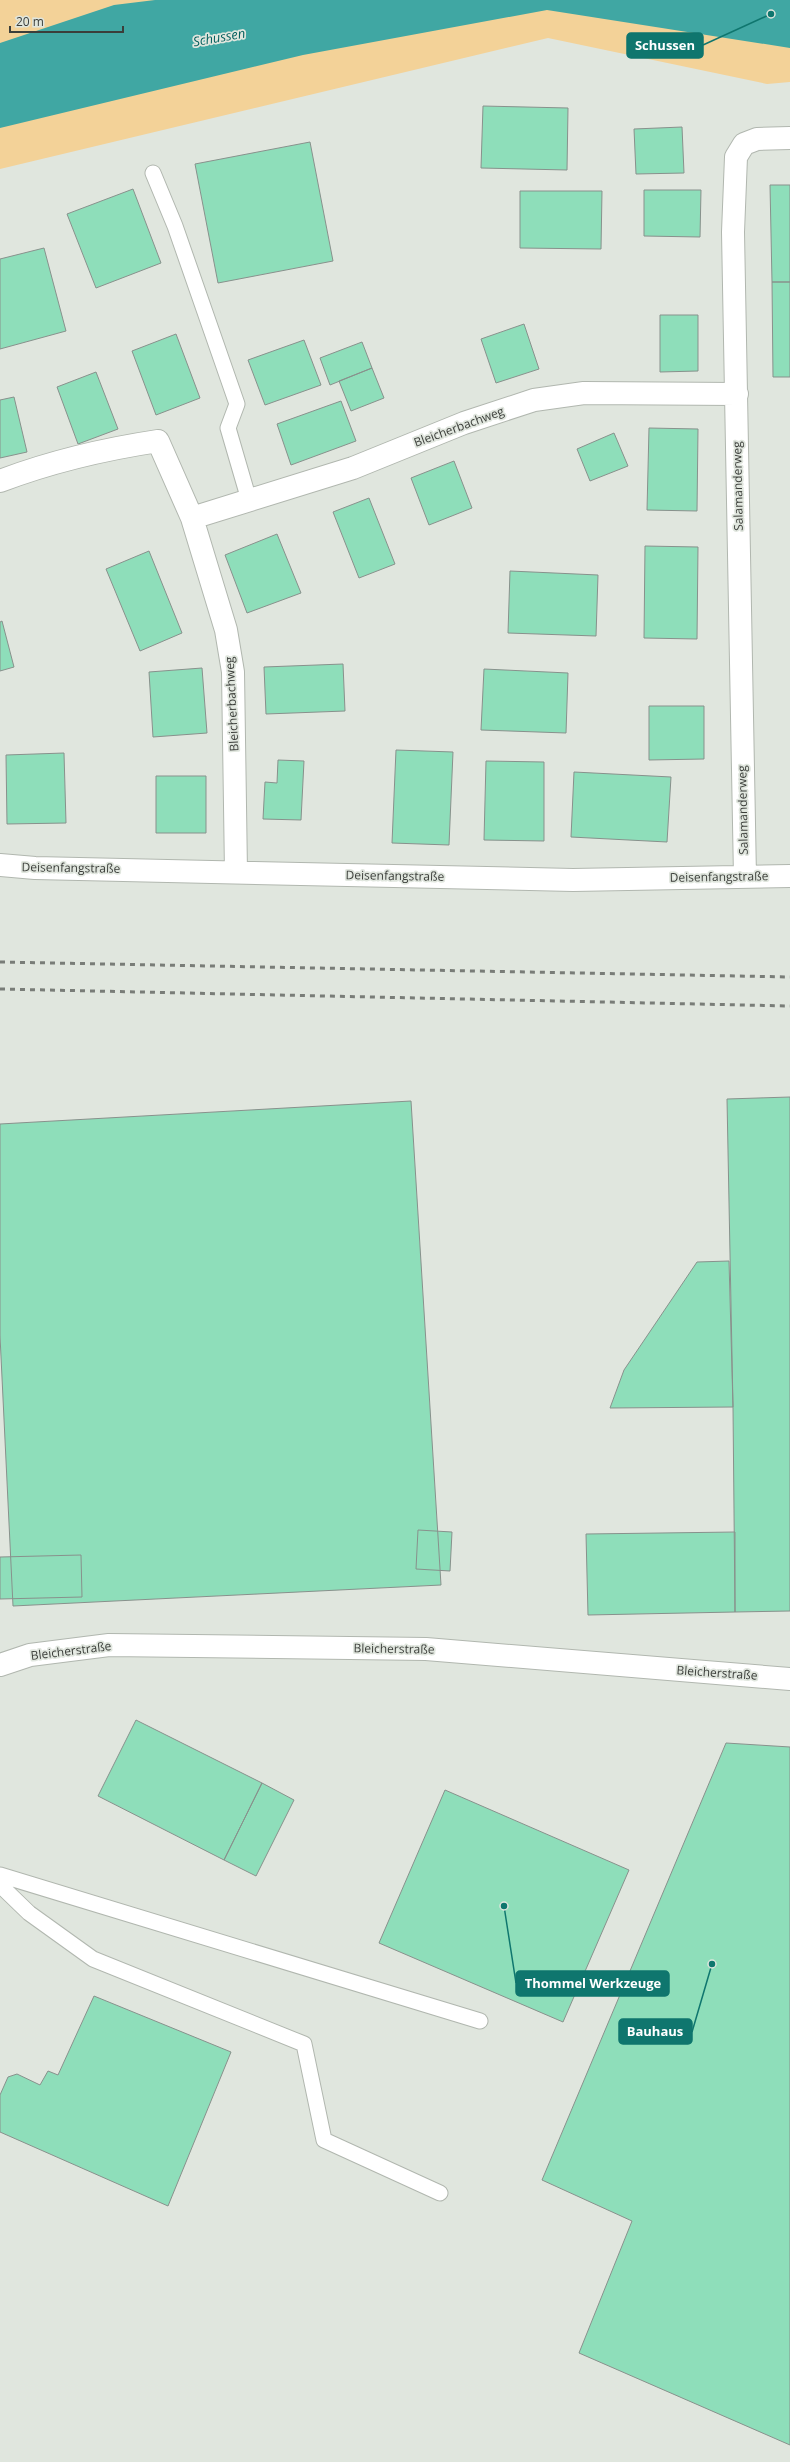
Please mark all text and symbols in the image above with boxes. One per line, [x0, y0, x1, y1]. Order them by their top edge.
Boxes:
scale bar [10, 8, 123, 34]
text: 20 m [16, 13, 44, 30]
water label: Schussen [192, 24, 246, 50]
callout: Schussen [627, 33, 703, 58]
text: Schussen [635, 36, 695, 54]
street label: Bleicherbachweg [411, 402, 507, 451]
street label: Salamanderweg [728, 441, 747, 531]
street label: Bleicherbachweg [221, 656, 242, 752]
street label: Salamanderweg [733, 765, 752, 855]
street label: Deisenfangstraße [22, 858, 121, 877]
street label: Deisenfangstraße [346, 866, 445, 885]
street label: Deisenfangstraße [670, 867, 769, 886]
street label: Bleicherstraße [30, 1637, 112, 1664]
street label: Bleicherstraße [353, 1639, 435, 1658]
street label: Bleicherstraße [676, 1661, 758, 1684]
callout: Thommel Werkzeuge [516, 1971, 669, 1996]
text: Thommel Werkzeuge [525, 1974, 662, 1992]
callout: Bauhaus [619, 2019, 692, 2044]
text: Bauhaus [627, 2022, 683, 2040]

